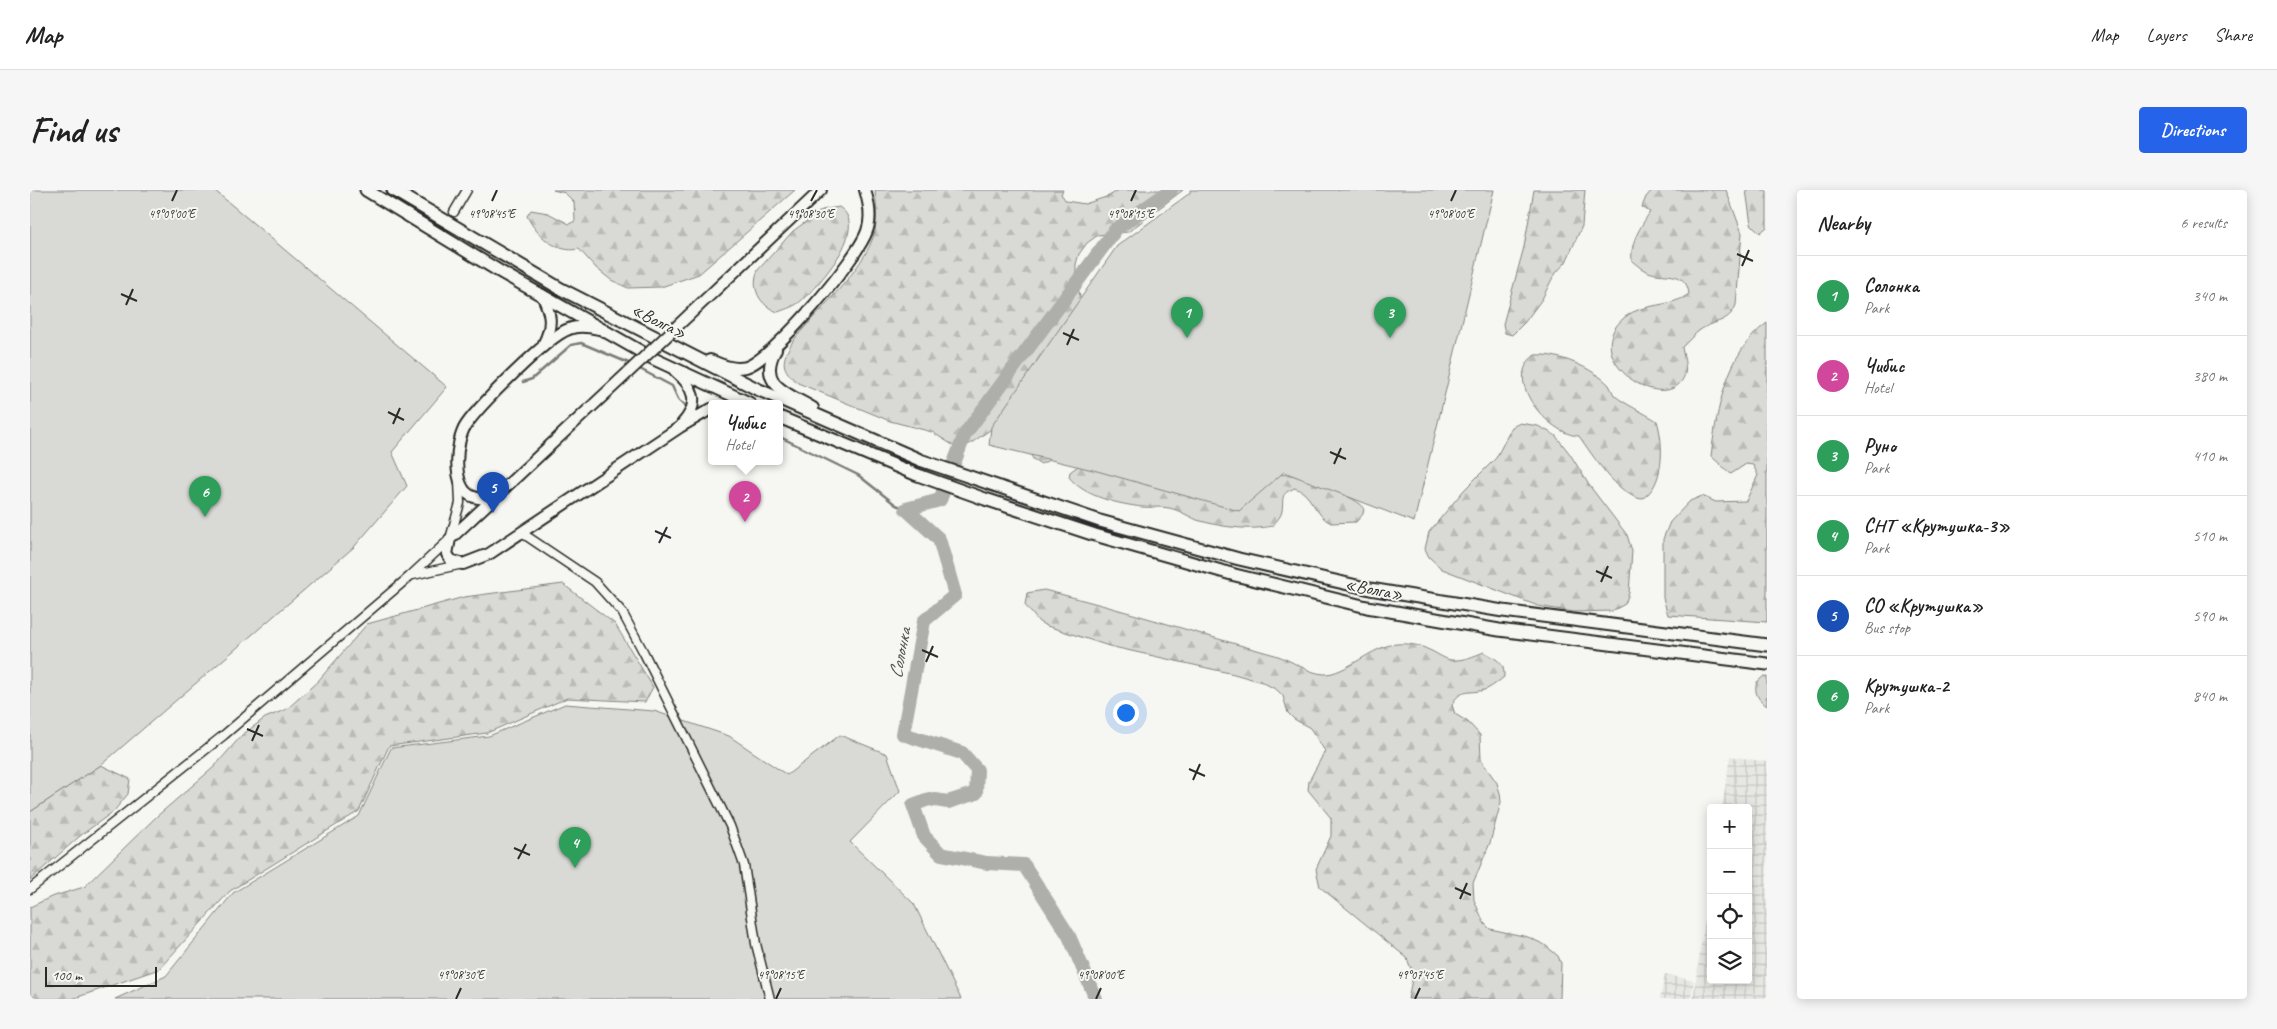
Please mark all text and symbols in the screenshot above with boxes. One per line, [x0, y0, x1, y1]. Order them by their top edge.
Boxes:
text: Map [25, 20, 62, 50]
text: Map [2091, 24, 2119, 46]
text: Layers [2147, 24, 2186, 46]
text: Share [2214, 24, 2252, 46]
button: Directions [2139, 107, 2247, 153]
text: Find us [30, 108, 117, 153]
text: 49°09'00"E [149, 206, 197, 222]
text: 49°08'45"E [469, 206, 517, 222]
text: 49°08'30"E [788, 206, 836, 222]
text: 49°08'15"E [1108, 206, 1156, 222]
text: 49°08'00"E [1428, 206, 1476, 222]
text: Nearby [1817, 210, 1870, 236]
text: 6 results [2180, 213, 2227, 233]
text: Солонка [1864, 274, 1919, 298]
text: 1 [1829, 286, 1837, 306]
text: 340 m [2193, 286, 2227, 306]
pin: 1 [1171, 297, 1203, 338]
pin: 3 [1374, 297, 1406, 338]
street label: «Волга» [628, 298, 690, 344]
text: Park [1864, 298, 1889, 318]
text: Чибис [1864, 354, 1904, 378]
text: 2 [1829, 366, 1837, 386]
text: 380 m [2193, 366, 2227, 386]
text: Hotel [1864, 378, 1892, 398]
popup [708, 400, 783, 465]
text: Чибис [725, 411, 766, 435]
text: Руно [1864, 434, 1896, 458]
text: Hotel [725, 435, 753, 455]
text: 3 [1829, 446, 1837, 466]
text: 410 m [2193, 446, 2227, 466]
text: Park [1864, 458, 1889, 478]
pin: 5 [477, 472, 509, 513]
pin: 6 [189, 476, 221, 517]
pin: 2 [729, 481, 761, 522]
text: СНТ «Крутушка-3» [1864, 514, 2010, 538]
text: 4 [1829, 526, 1837, 546]
text: 510 m [2193, 526, 2227, 546]
text: Park [1864, 538, 1889, 558]
street label: «Волга» [1343, 573, 1405, 605]
text: СО «Крутушка» [1864, 594, 1983, 618]
text: 5 [1830, 606, 1836, 626]
text: 590 m [2193, 606, 2227, 626]
text: Bus stop [1864, 618, 1910, 638]
water label: Солонка [883, 624, 917, 680]
text: Крутушка-2 [1864, 674, 1949, 698]
text: 6 [1829, 686, 1837, 706]
text: 840 m [2193, 686, 2227, 706]
text: Park [1864, 698, 1889, 718]
your location [1113, 700, 1139, 726]
map controls [1707, 804, 1752, 984]
button: + [1707, 804, 1752, 849]
pin: 4 [559, 827, 591, 868]
button: − [1707, 849, 1752, 894]
button: locate [1707, 894, 1752, 939]
button: layers [1707, 939, 1752, 984]
scale bar [45, 964, 158, 987]
text: 100 m [52, 967, 82, 984]
text: 49°08'30"E [438, 967, 486, 983]
text: 49°08'15"E [758, 967, 806, 983]
text: 49°08'00"E [1078, 967, 1126, 983]
text: 49°07'45"E [1397, 967, 1445, 983]

